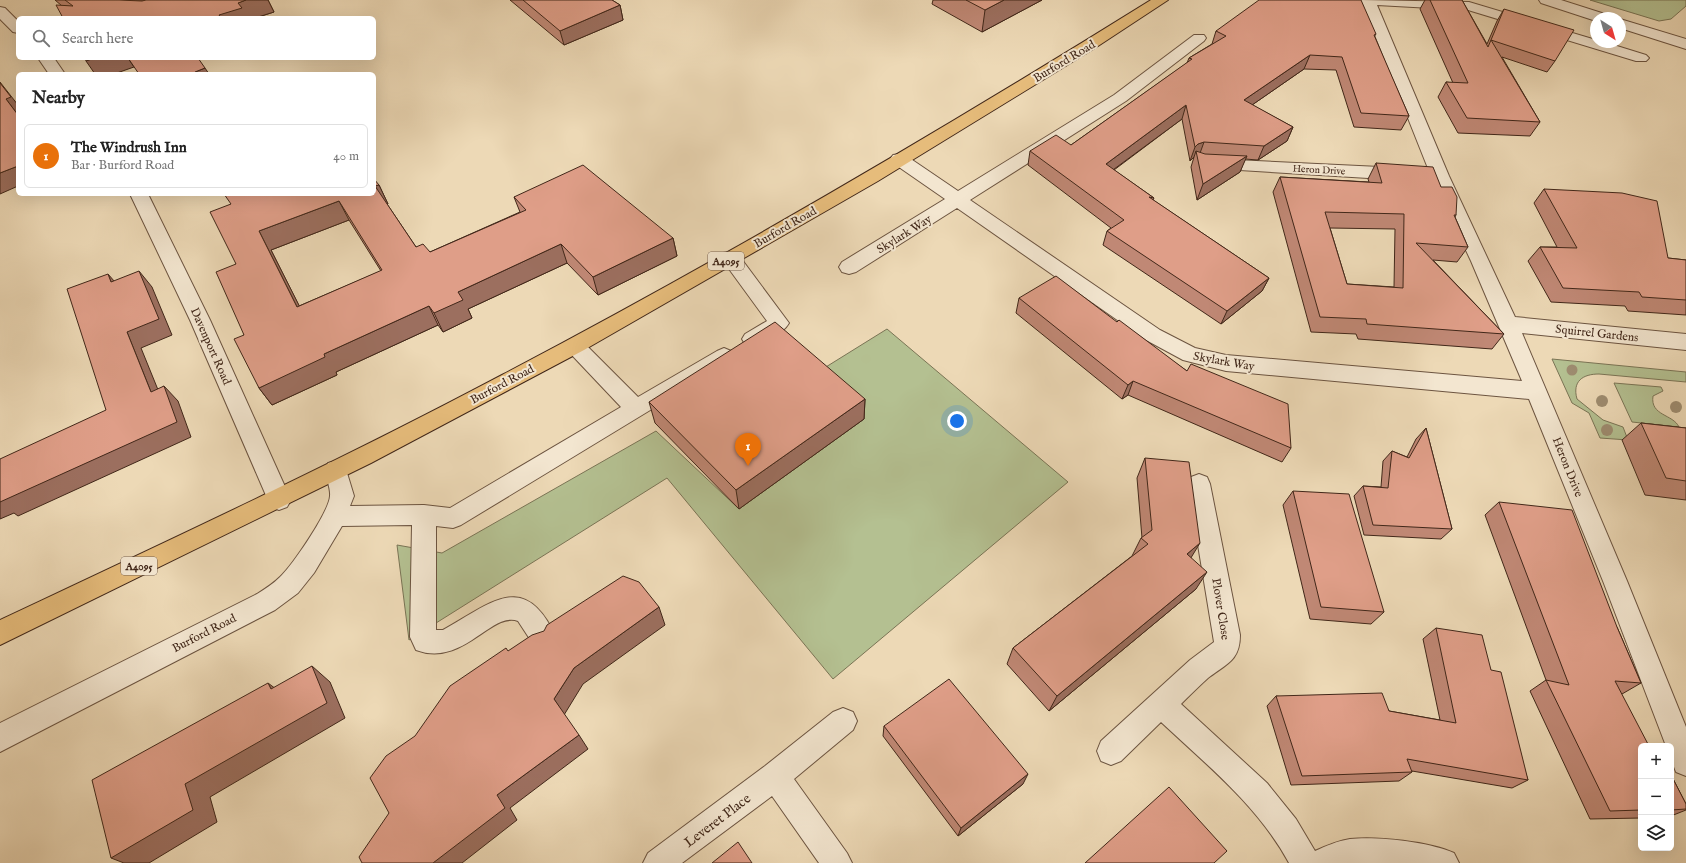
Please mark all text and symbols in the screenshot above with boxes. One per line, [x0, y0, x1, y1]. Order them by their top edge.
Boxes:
north arrow [1590, 12, 1626, 48]
search box [16, 16, 376, 60]
icon: search [30, 27, 52, 49]
text: Search here [62, 29, 133, 48]
street label: Burford Road [1030, 37, 1099, 86]
text: Nearby [32, 88, 85, 109]
text: The Windrush Inn [71, 138, 187, 157]
text: 1 [44, 148, 48, 165]
text: 40 m [333, 148, 359, 165]
text: Bar · Burford Road [71, 157, 174, 174]
street label: Heron Drive [1292, 163, 1346, 178]
street label: Burford Road [751, 203, 820, 251]
street label: Skylark Way [874, 212, 935, 257]
road number: A4095 [708, 252, 744, 270]
street label: Davenport Road [186, 305, 235, 388]
street label: Squirrel Gardens [1555, 322, 1639, 346]
street label: Skylark Way [1192, 349, 1256, 374]
street label: Burford Road [468, 361, 537, 407]
your location [947, 411, 967, 431]
pin: 1 [735, 433, 761, 466]
street label: Heron Drive [1549, 435, 1587, 500]
road number: A4095 [121, 557, 157, 575]
street label: Plover Close [1208, 577, 1233, 641]
street label: Burford Road [170, 611, 239, 656]
map controls [1638, 743, 1674, 851]
button: + [1638, 743, 1674, 779]
button: − [1638, 779, 1674, 815]
street label: Leveret Place [681, 790, 755, 852]
button: layers [1638, 815, 1674, 851]

